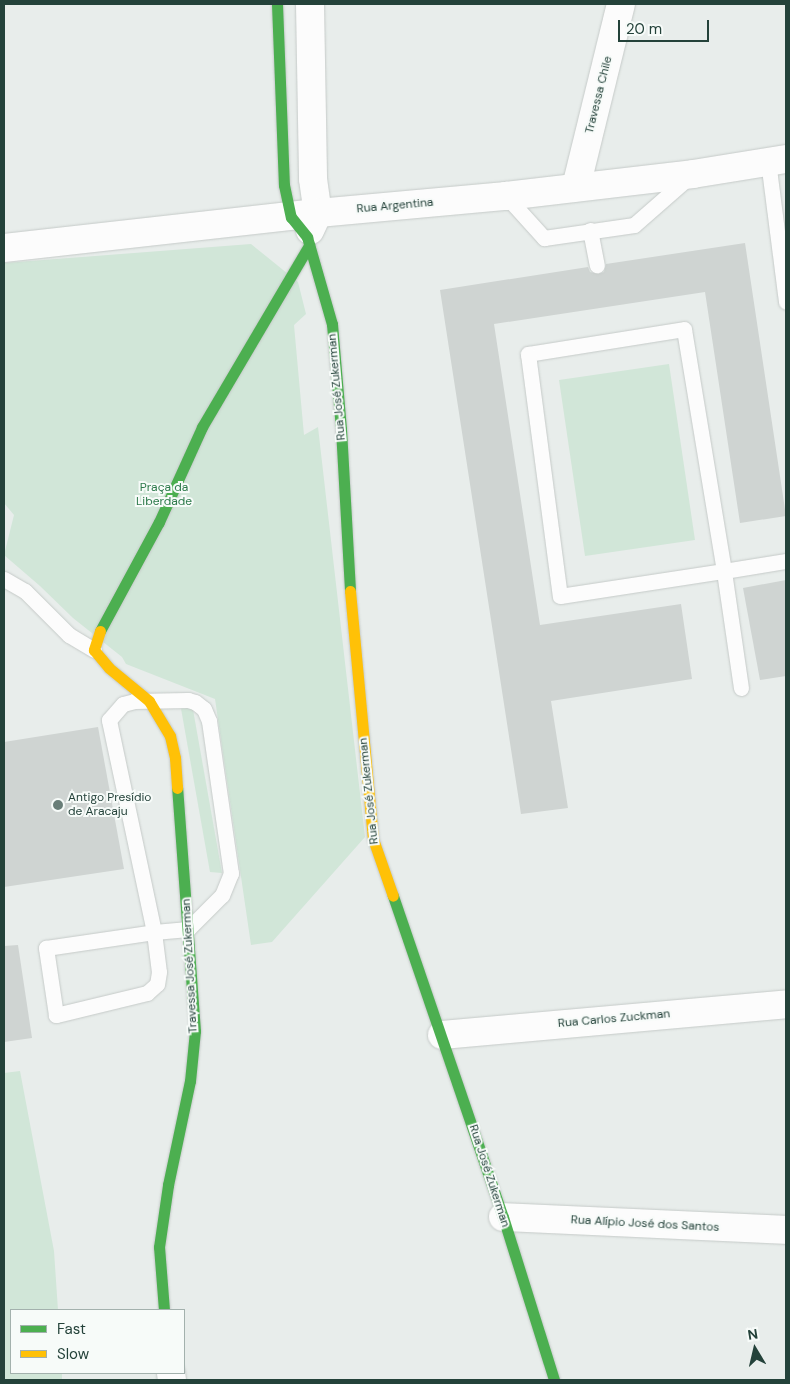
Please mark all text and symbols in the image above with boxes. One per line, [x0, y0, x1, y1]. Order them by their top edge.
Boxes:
scale bar [620, 10, 711, 42]
text: 20 m [626, 19, 662, 39]
street label: Travessa Chile [582, 55, 616, 135]
street label: Rua Argentina [356, 195, 434, 217]
street label: Rua José Zukerman [325, 333, 349, 441]
park label: Praça da Liberdade [136, 481, 192, 509]
street label: Rua José Zukerman [356, 737, 382, 845]
place label: Antigo Presídio de Aracaju [68, 791, 151, 819]
marker: Antigo Presídio de Aracaju [52, 799, 64, 811]
street label: Travessa José Zukerman [179, 898, 201, 1034]
street label: Rua Carlos Zuckman [557, 1007, 671, 1031]
street label: Rua José Zukerman [466, 1123, 512, 1229]
street label: Rua Alípio José dos Santos [570, 1213, 720, 1235]
legend [10, 1309, 185, 1374]
text: Fast [57, 1319, 86, 1339]
north arrow [730, 1324, 780, 1374]
text: N [746, 1324, 759, 1344]
text: Slow [57, 1344, 89, 1364]

